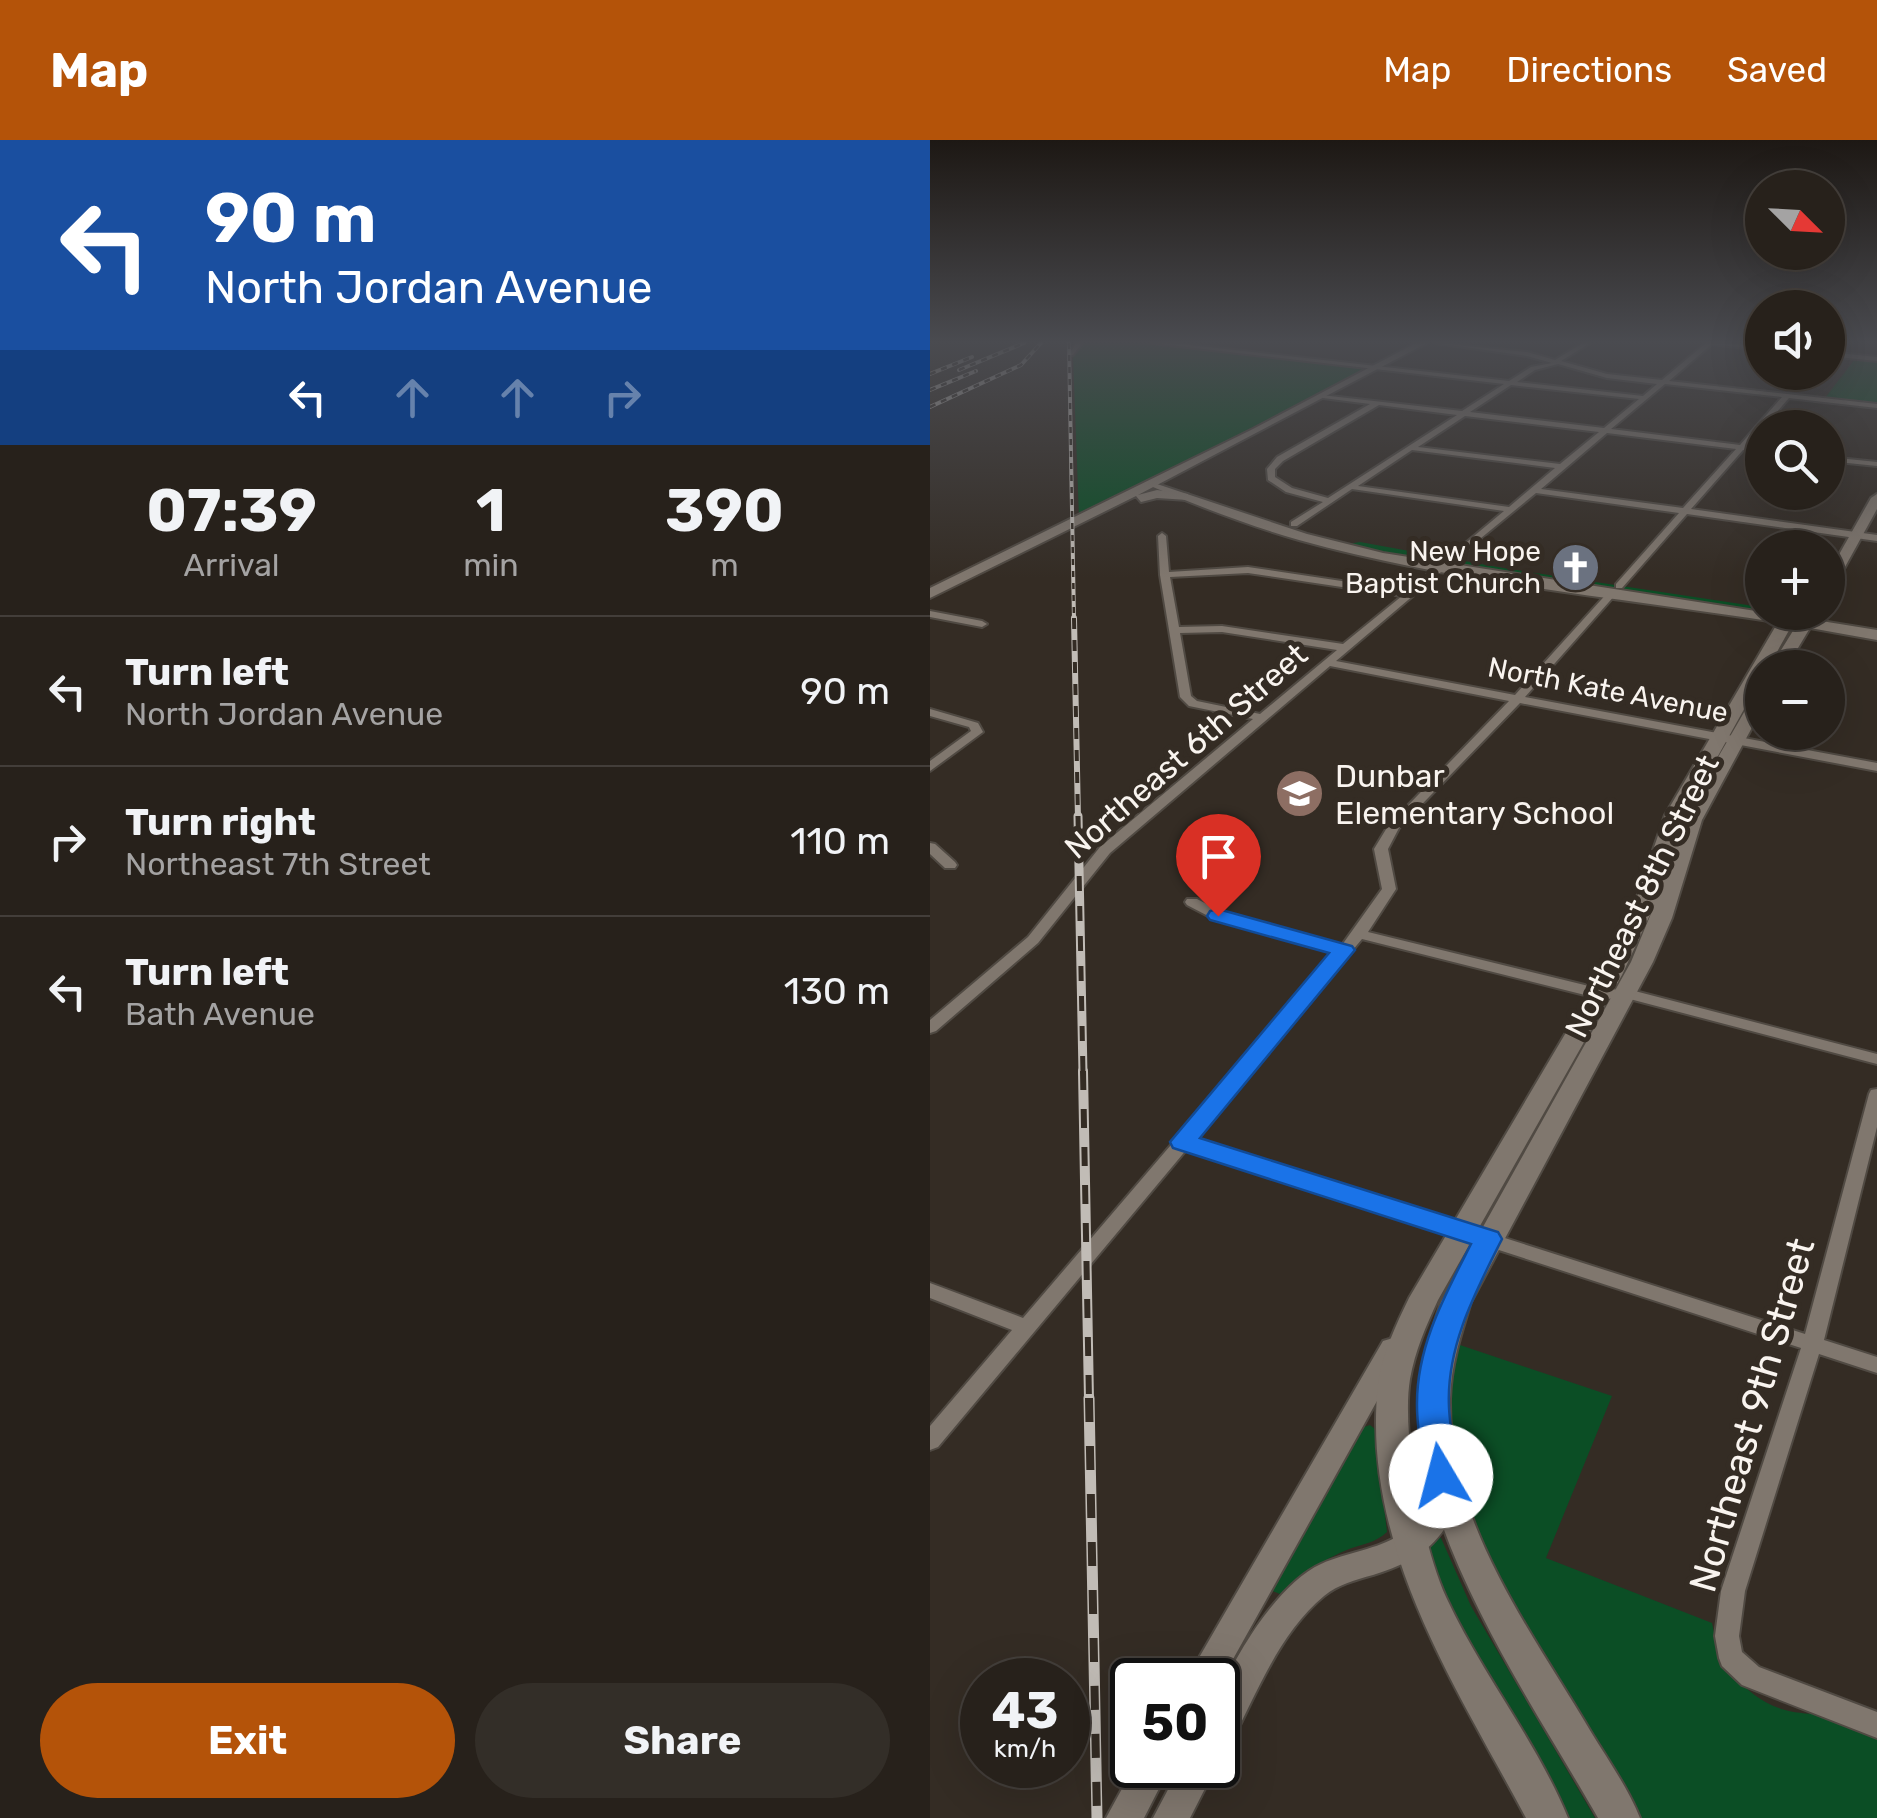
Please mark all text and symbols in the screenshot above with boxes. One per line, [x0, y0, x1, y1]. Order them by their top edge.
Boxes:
text: Map [50, 42, 148, 99]
text: Map [1383, 49, 1451, 91]
text: Directions [1506, 49, 1672, 91]
text: Saved [1727, 49, 1827, 91]
north arrow [1745, 170, 1845, 270]
map controls [1745, 170, 1845, 750]
text: 90 m [205, 177, 377, 260]
icon: left [40, 180, 170, 310]
text: North Jordan Avenue [205, 261, 653, 314]
button: sound [1745, 290, 1845, 390]
icon: left [280, 370, 335, 425]
icon: ahead [385, 370, 440, 425]
icon: ahead [490, 370, 545, 425]
icon: right [595, 370, 650, 425]
button: search [1745, 410, 1845, 510]
text: 07:39 [146, 475, 317, 546]
text: 1 [476, 475, 506, 546]
text: 390 [665, 475, 784, 546]
button: + [1745, 530, 1845, 630]
place label: New Hope Baptist Church [1345, 535, 1541, 600]
church icon: New Hope Baptist Church [1550, 541, 1602, 593]
text: Arrival [184, 546, 280, 584]
text: min [463, 546, 519, 584]
text: m [710, 546, 739, 584]
street label: Northeast 6th Street [1057, 635, 1315, 867]
text: Turn left [125, 649, 289, 695]
button: − [1745, 650, 1845, 750]
street label: North Kate Avenue [1485, 651, 1731, 729]
icon: left [40, 664, 95, 719]
text: 90 m [800, 668, 890, 714]
text: North Jordan Avenue [125, 695, 443, 733]
street label: Northeast 8th Street [1557, 748, 1727, 1044]
place label: Dunbar Elementary School [1335, 757, 1614, 832]
school or university icon: Dunbar Elementary School [1274, 768, 1326, 820]
text: Turn right [125, 799, 316, 845]
icon: right [40, 814, 95, 869]
pin [1176, 814, 1261, 917]
text: 110 m [790, 818, 890, 864]
icon: arrive [1191, 829, 1246, 884]
text: Northeast 7th Street [125, 845, 431, 883]
text: Turn left [125, 949, 289, 995]
icon: left [40, 964, 95, 1019]
text: 130 m [784, 968, 890, 1014]
text: Bath Avenue [125, 995, 315, 1033]
street label: Northeast 9th Street [1679, 1233, 1825, 1597]
position arrow [1389, 1424, 1493, 1528]
speed limit sign: 50 [1110, 1658, 1240, 1788]
text: 43 [991, 1681, 1059, 1741]
button: Exit [40, 1683, 455, 1798]
button: Share [475, 1683, 890, 1798]
text: km/h [994, 1734, 1056, 1763]

